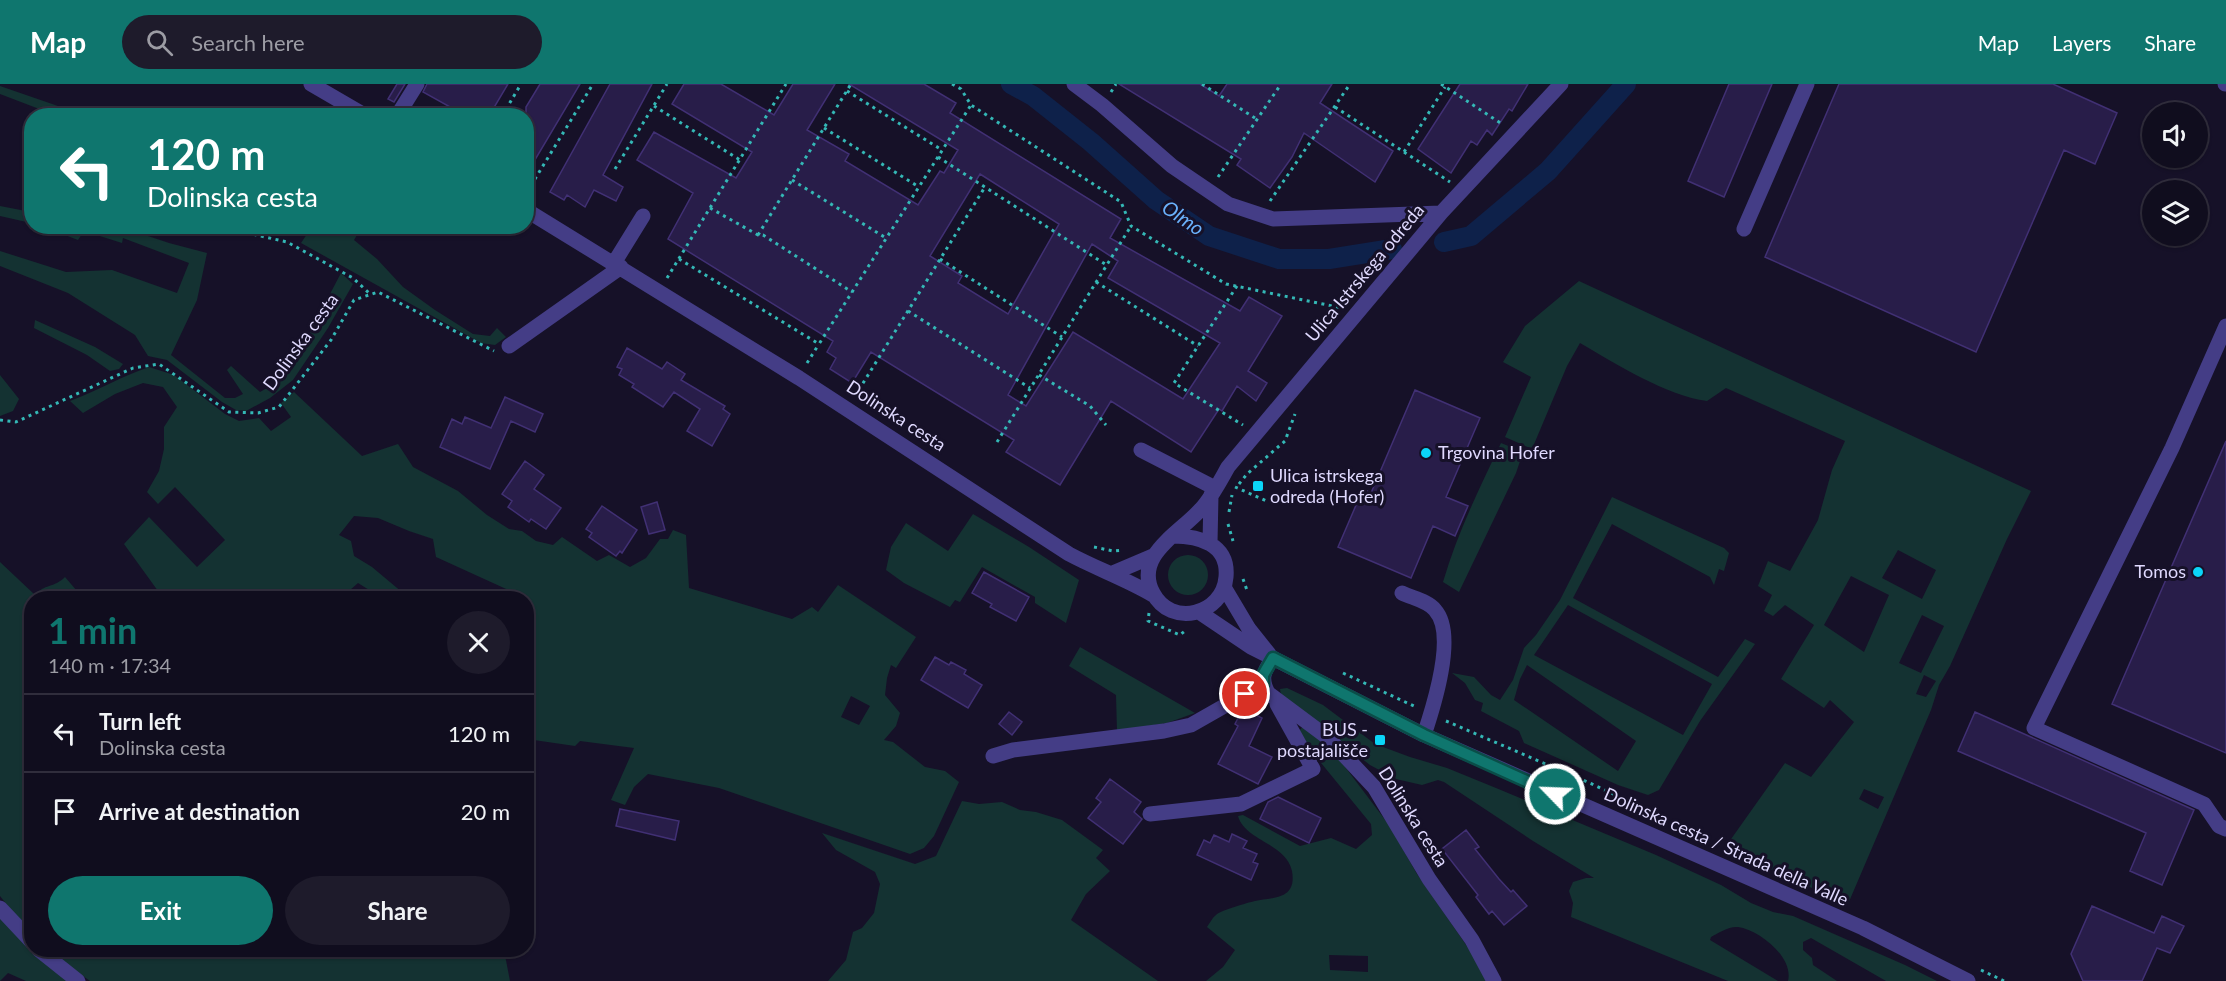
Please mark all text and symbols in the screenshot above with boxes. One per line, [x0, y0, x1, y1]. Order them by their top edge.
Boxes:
search box [122, 15, 542, 69]
text: Map [30, 25, 86, 59]
icon: search [143, 26, 176, 59]
text: Search here [191, 29, 305, 56]
text: Map [1978, 30, 2019, 55]
text: Layers [2052, 30, 2111, 55]
text: Share [2144, 30, 2196, 55]
map controls [2142, 102, 2208, 246]
button: sound [2142, 102, 2208, 168]
text: 120 m [147, 129, 265, 179]
icon: left [48, 132, 126, 210]
text: Dolinska cesta [147, 180, 318, 213]
button: layers [2142, 180, 2208, 246]
water label: Olmo [1158, 195, 1209, 240]
street label: Ulica Istrskega odreda [1300, 199, 1428, 346]
street label: Dolinska cesta [258, 289, 343, 394]
street label: Dolinska cesta [843, 375, 950, 455]
place label: Trgovina Hofer [1438, 441, 1555, 463]
marker: Trgovina Hofer [1419, 446, 1433, 460]
place label: Ulica istrskega odreda (Hofer) [1270, 464, 1384, 507]
marker: Ulica istrskega odreda (Hofer) [1251, 479, 1265, 493]
place label: Tomos [2135, 560, 2186, 582]
marker: Tomos [2191, 565, 2205, 579]
text: 1 min [48, 608, 137, 652]
button: close [447, 611, 510, 674]
text: 140 m · 17:34 [48, 653, 171, 677]
pin [1219, 668, 1270, 719]
icon: arrive [1228, 677, 1261, 710]
text: Turn left [99, 708, 181, 735]
icon: left [48, 717, 81, 750]
place label: BUS - postajališče [1277, 718, 1368, 761]
text: 120 m [448, 720, 510, 747]
marker: BUS - postajališče [1373, 733, 1387, 747]
text: Dolinska cesta [99, 735, 226, 759]
street label: Dolinska cesta [1374, 762, 1453, 871]
position arrow [1523, 762, 1587, 826]
street label: Dolinska cesta / Strada della Valle [1601, 782, 1852, 910]
icon: arrive [48, 795, 81, 828]
text: Arrive at destination [99, 798, 300, 825]
text: 20 m [461, 798, 510, 825]
button: Exit [48, 876, 273, 945]
button: Share [285, 876, 510, 945]

